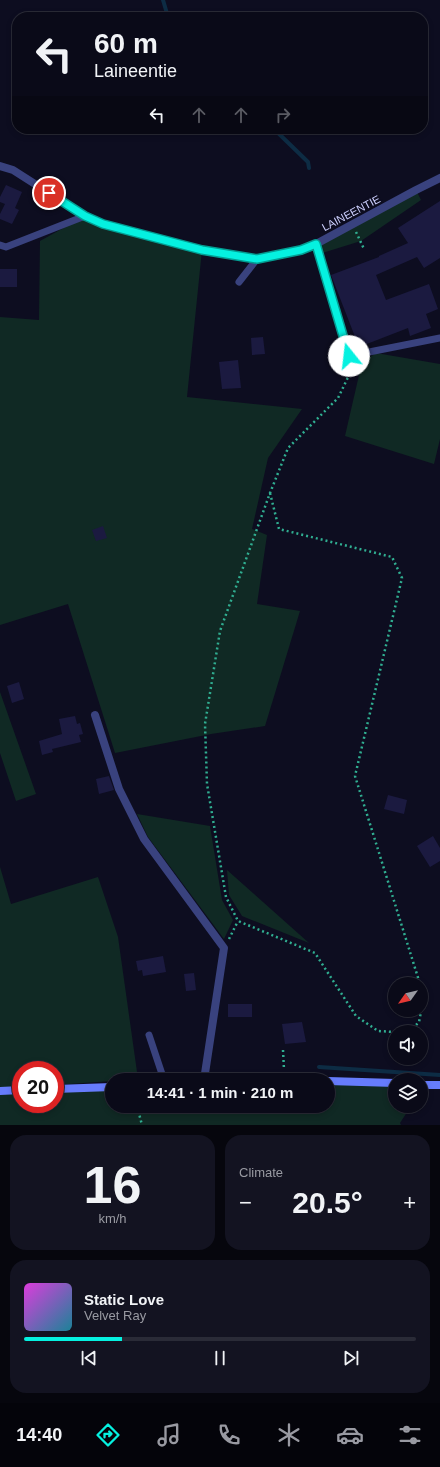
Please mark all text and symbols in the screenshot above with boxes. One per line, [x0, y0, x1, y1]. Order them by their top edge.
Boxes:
icon: left [28, 28, 80, 80]
text: 60 m [94, 28, 158, 59]
text: Laineentie [94, 61, 177, 81]
icon: left [146, 104, 168, 126]
icon: ahead [188, 104, 210, 126]
icon: ahead [230, 104, 252, 126]
icon: right [272, 104, 294, 126]
pin [32, 176, 66, 210]
icon: arrive [38, 182, 60, 204]
street label: LAINEENTIE [320, 193, 382, 233]
position arrow [328, 335, 370, 377]
north arrow [388, 977, 428, 1017]
map controls [388, 977, 428, 1113]
button: sound [388, 1025, 428, 1065]
speed limit sign: 20 [12, 1061, 64, 1113]
button: layers [388, 1073, 428, 1113]
text: 14:41 · 1 min · 210 m [147, 1084, 293, 1101]
text: 16 [84, 1156, 141, 1214]
text: Climate [239, 1165, 283, 1180]
text: 20.5° [292, 1186, 363, 1219]
text: − [239, 1190, 252, 1215]
text: + [403, 1190, 416, 1215]
text: km/h [98, 1211, 127, 1226]
text: Static Love [84, 1291, 164, 1308]
text: Velvet Ray [84, 1308, 146, 1323]
icon: previous [78, 1347, 100, 1369]
icon: pause [209, 1347, 231, 1369]
icon: next [340, 1347, 362, 1369]
icon: directions [94, 1421, 122, 1449]
icon: music [155, 1421, 183, 1449]
icon: phone [215, 1421, 243, 1449]
icon: climate [275, 1421, 303, 1449]
icon: car [336, 1421, 364, 1449]
icon: filters [396, 1421, 424, 1449]
text: 14:40 [16, 1425, 62, 1445]

